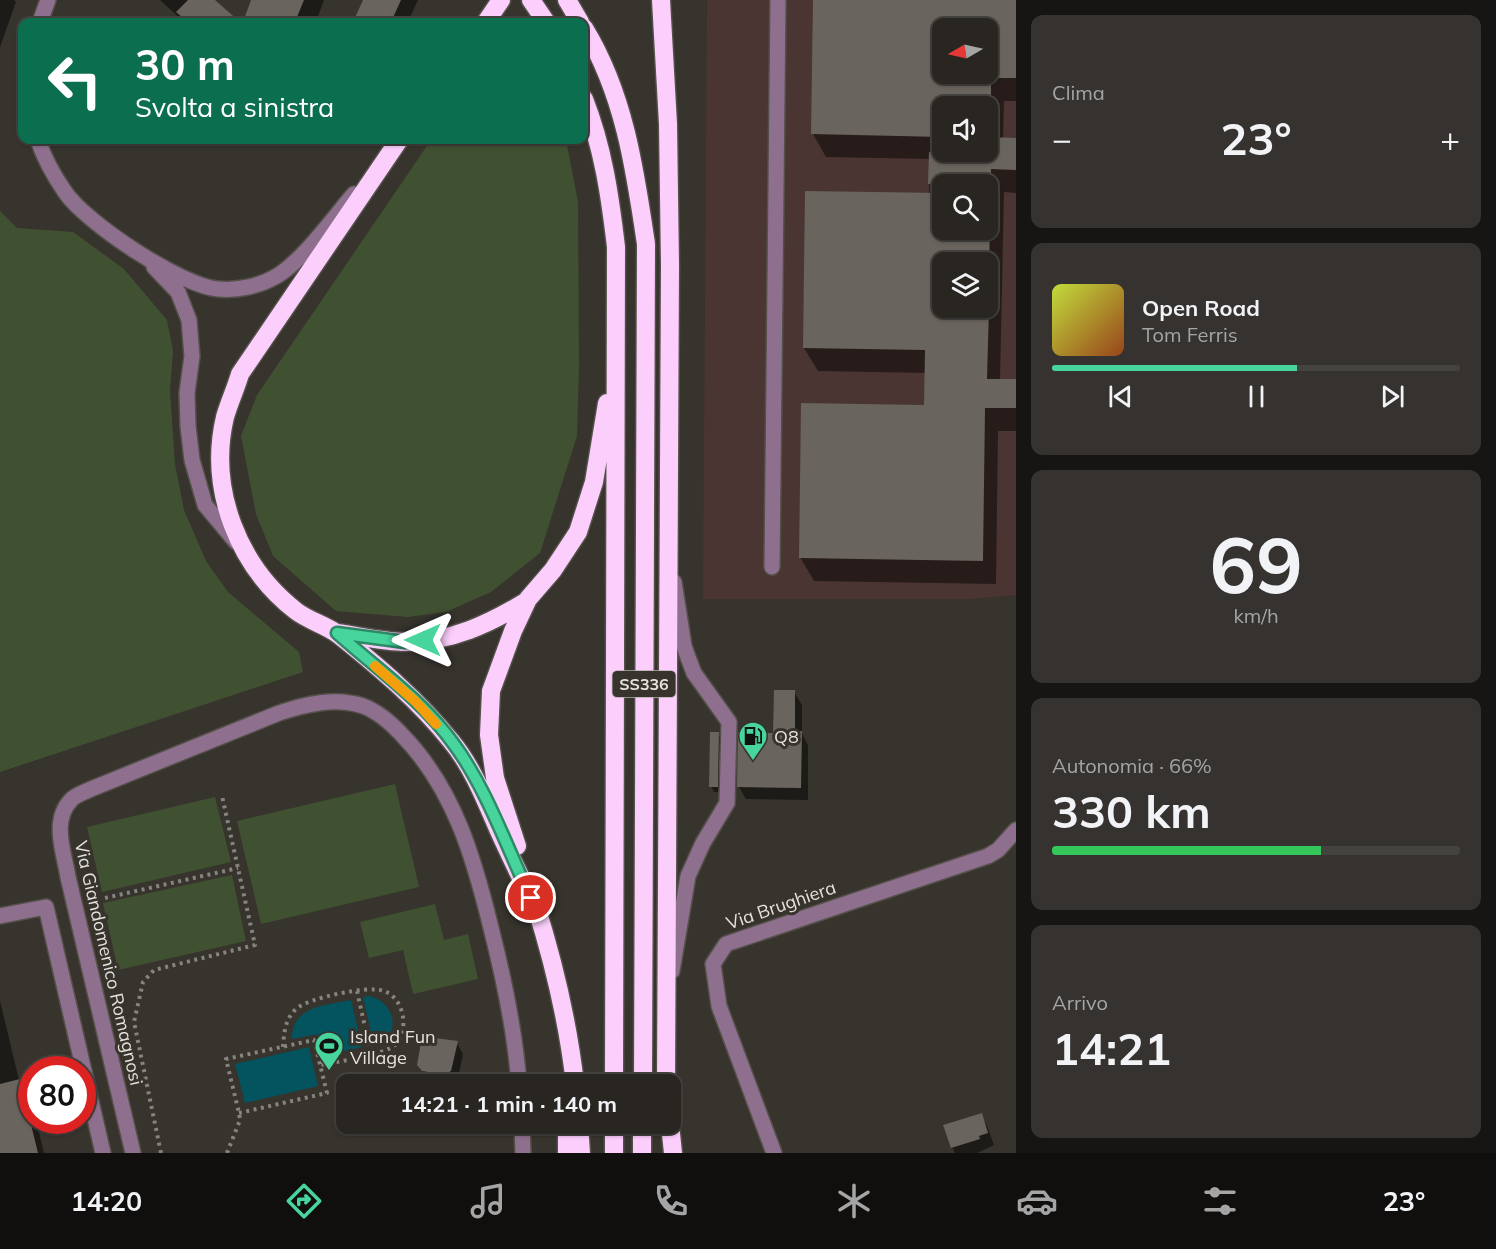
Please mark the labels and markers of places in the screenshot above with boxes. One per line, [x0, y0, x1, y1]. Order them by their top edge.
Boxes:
fuel station icon: Q8 [737, 720, 769, 762]
place label: Q8 [774, 725, 799, 748]
pin [505, 872, 556, 923]
place label: Island Fun Village [350, 1025, 436, 1069]
sports icon: Island Fun Village [313, 1030, 345, 1072]

